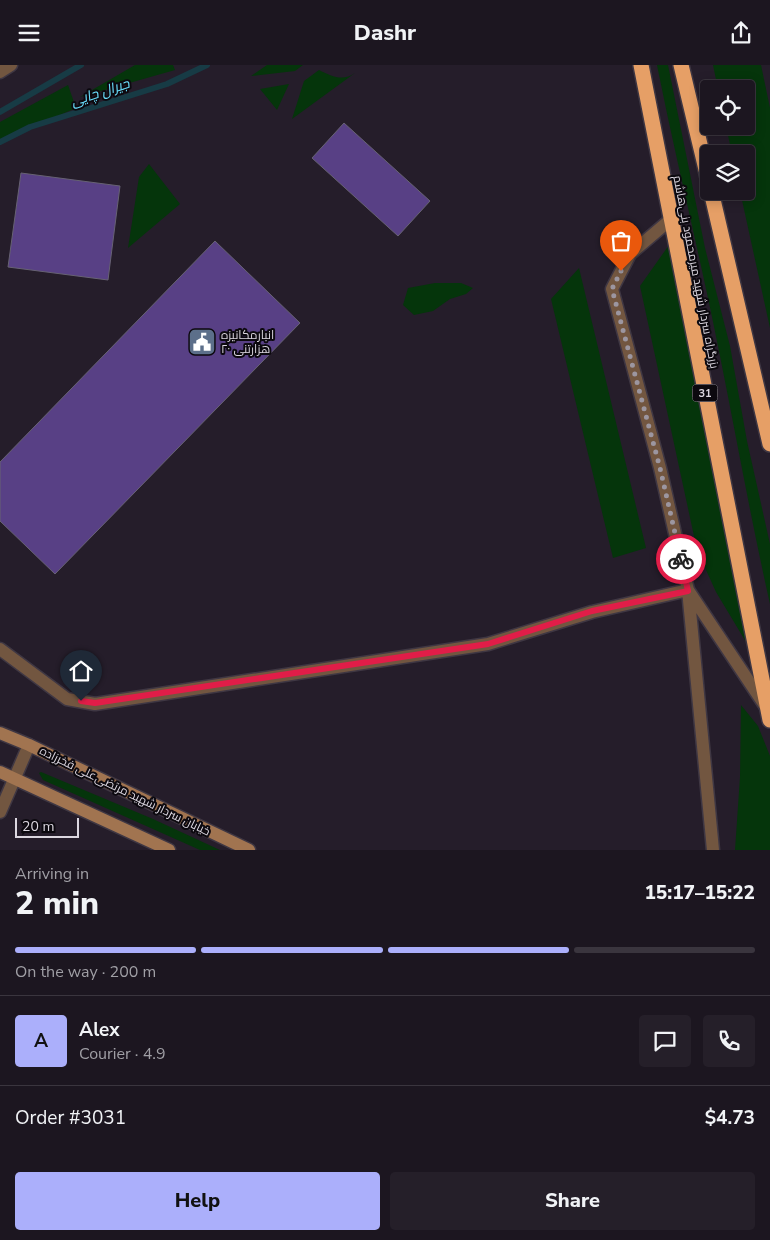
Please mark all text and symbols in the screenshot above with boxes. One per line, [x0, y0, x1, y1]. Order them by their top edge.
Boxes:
text: Dashr [354, 18, 416, 48]
icon: menu [15, 19, 43, 47]
icon: share [727, 19, 755, 47]
water label: جیرال چایی [68, 74, 133, 111]
map controls [700, 80, 755, 200]
button: locate [700, 80, 755, 135]
button: layers [700, 145, 755, 200]
street label: بزرگراه سردار شهید میرمحمود بنی‌هاشم [669, 174, 723, 370]
pin [600, 220, 642, 271]
icon: bag [607, 227, 635, 255]
public building icon: انبارمکانیزه ۲۰ هزارتنی [187, 327, 217, 357]
place label: انبارمکانیزه ۲۰ هزارتنی [221, 327, 274, 357]
road number: 31 [692, 384, 718, 401]
courier [656, 534, 706, 584]
icon: bike [667, 545, 695, 573]
pin [60, 650, 102, 701]
icon: home [67, 657, 95, 685]
street label: خیابان سردار شهید مرتضی‌علی فخرزاده [37, 743, 213, 839]
scale bar [15, 815, 79, 838]
text: 20 m [22, 817, 54, 836]
text: Arriving in [15, 863, 89, 885]
text: 15:17–15:22 [644, 880, 755, 906]
text: 2 min [15, 882, 99, 925]
text: On the way · 200 m [15, 961, 156, 983]
button: chat [639, 1015, 691, 1067]
button: phone [703, 1015, 755, 1067]
text: Alex [79, 1017, 120, 1043]
text: A [34, 1028, 48, 1054]
text: Courier · 4.9 [79, 1043, 165, 1065]
text: Order #3031 [15, 1105, 126, 1131]
text: $4.73 [705, 1105, 755, 1131]
button: Help [15, 1172, 380, 1230]
button: Share [390, 1172, 755, 1230]

